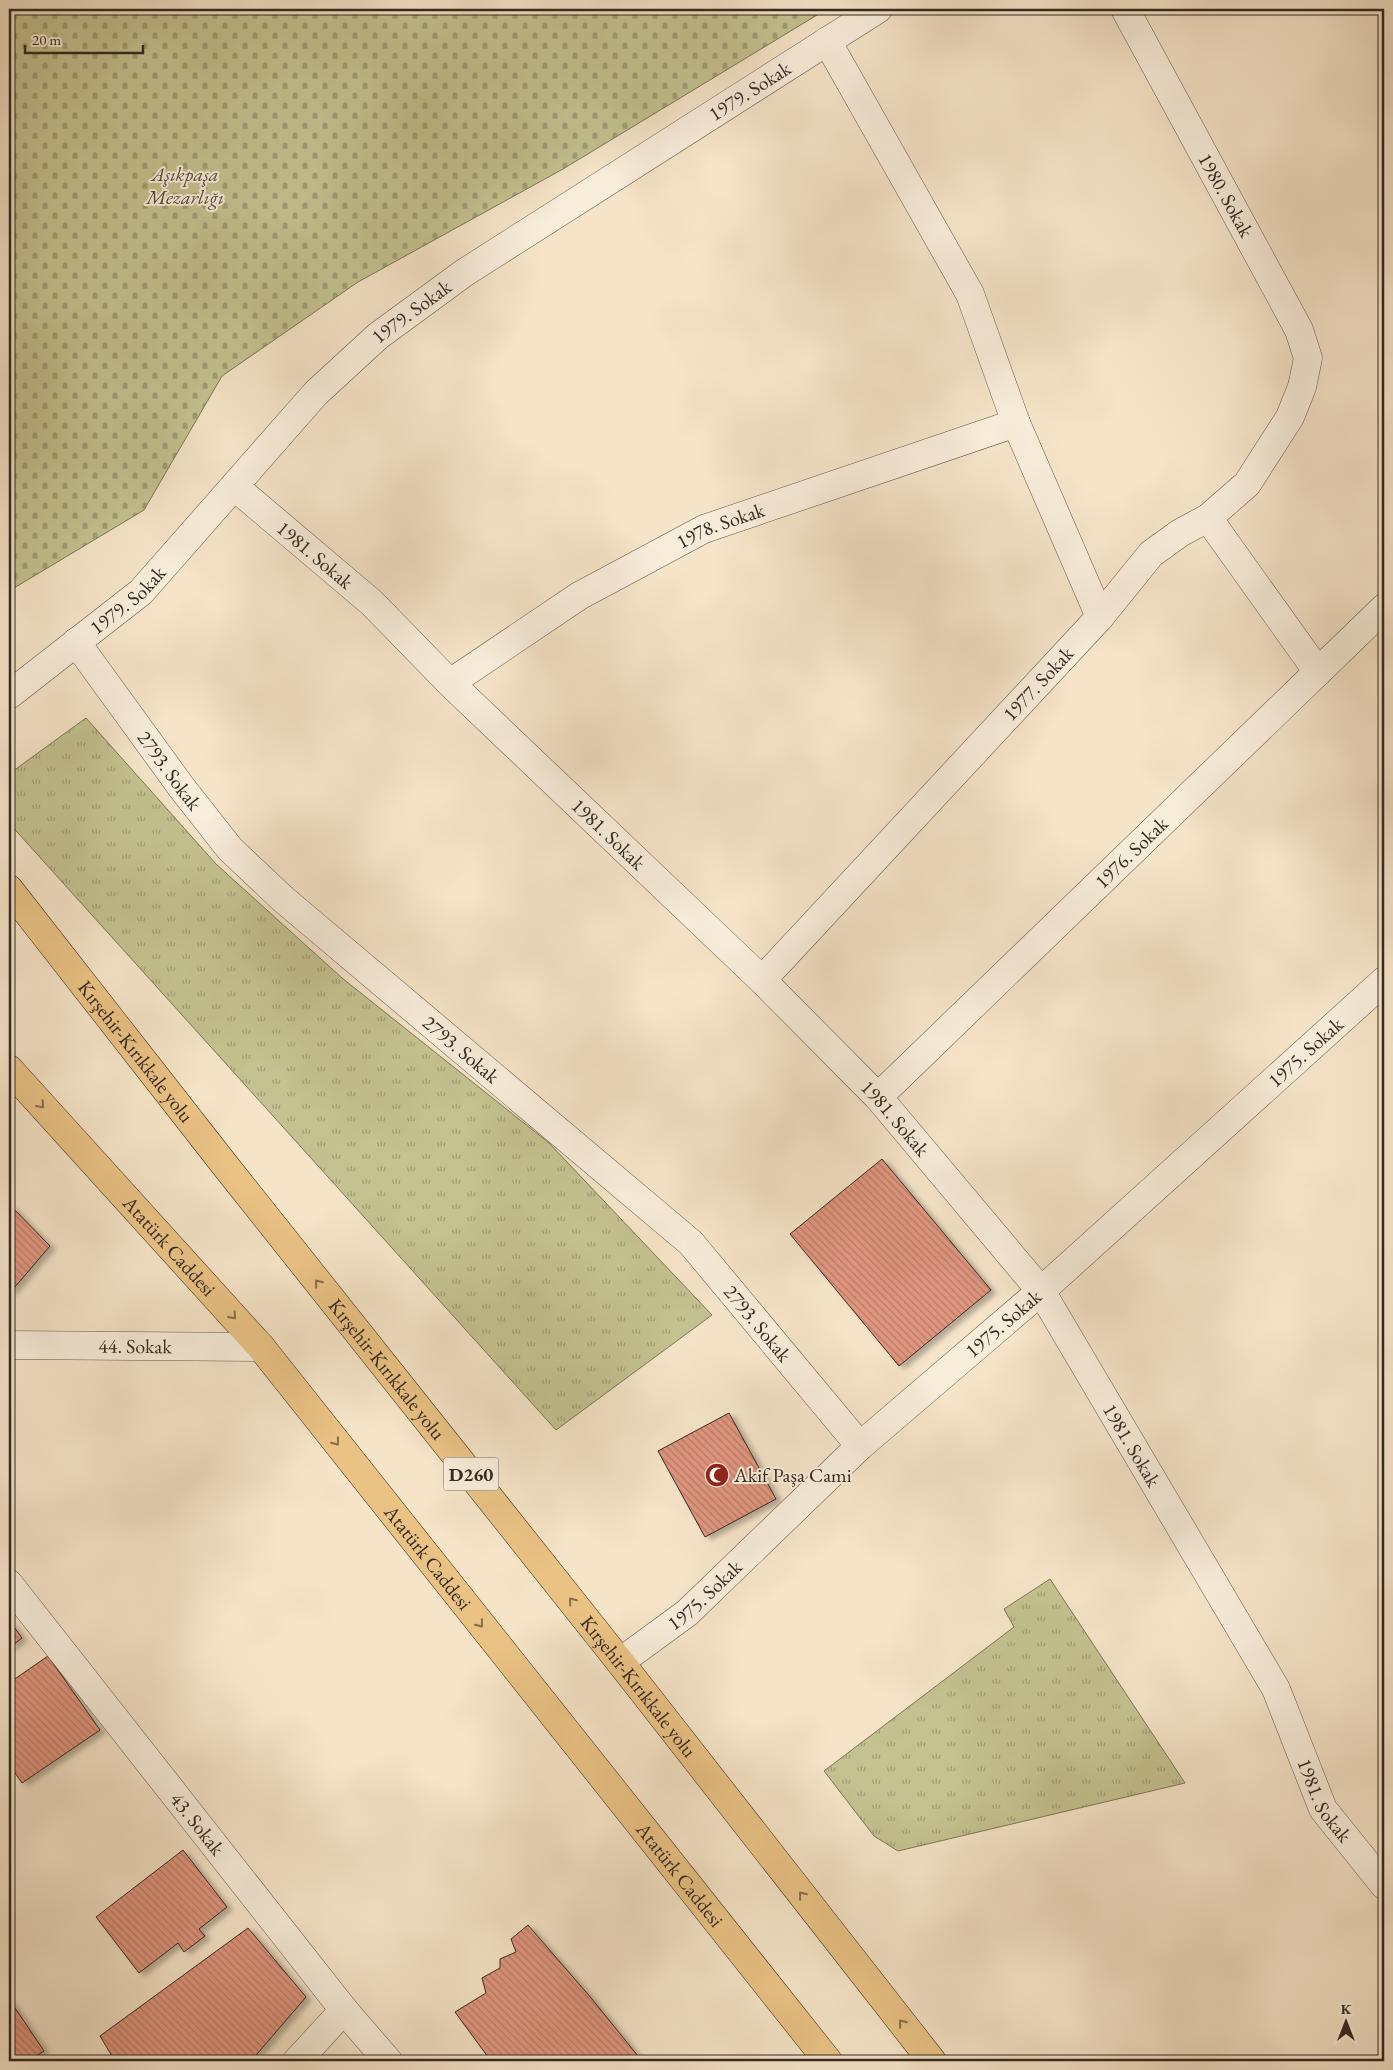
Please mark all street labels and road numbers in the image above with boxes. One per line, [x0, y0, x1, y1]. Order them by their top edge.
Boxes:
street label: 1979. Sokak [704, 55, 796, 127]
street label: 1980. Sokak [1192, 148, 1260, 242]
street label: 1979. Sokak [366, 273, 457, 349]
street label: 1978. Sokak [672, 496, 768, 555]
street label: 1981. Sokak [271, 515, 359, 595]
street label: 1979. Sokak [84, 560, 172, 640]
street label: 1977. Sokak [997, 640, 1080, 726]
street label: 2793. Sokak [132, 726, 208, 816]
street label: 1981. Sokak [566, 792, 651, 876]
street label: 1976. Sokak [1089, 810, 1174, 894]
street label: Kırşehir-Kırıkkale yolu [72, 975, 200, 1128]
street label: 2793. Sokak [417, 1009, 506, 1089]
street label: 1975. Sokak [1262, 1011, 1349, 1093]
street label: 1981. Sokak [855, 1074, 936, 1162]
street label: Atatürk Caddesi [117, 1190, 222, 1302]
street label: 2793. Sokak [718, 1279, 798, 1368]
street label: 1975. Sokak [960, 1283, 1047, 1363]
street label: Kırşehir-Kırıkkale yolu [323, 1293, 452, 1445]
street label: 44. Sokak [98, 1333, 172, 1359]
street label: 1981. Sokak [1097, 1398, 1167, 1492]
road number: D260 [444, 1458, 498, 1490]
street label: Atatürk Caddesi [378, 1499, 478, 1615]
street label: 1975. Sokak [662, 1554, 748, 1636]
street label: Kırşehir-Kırıkkale yolu [575, 1610, 703, 1763]
street label: 1981. Sokak [1291, 1754, 1358, 1848]
street label: 43. Sokak [165, 1787, 231, 1861]
street label: Atatürk Caddesi [630, 1816, 730, 1932]

